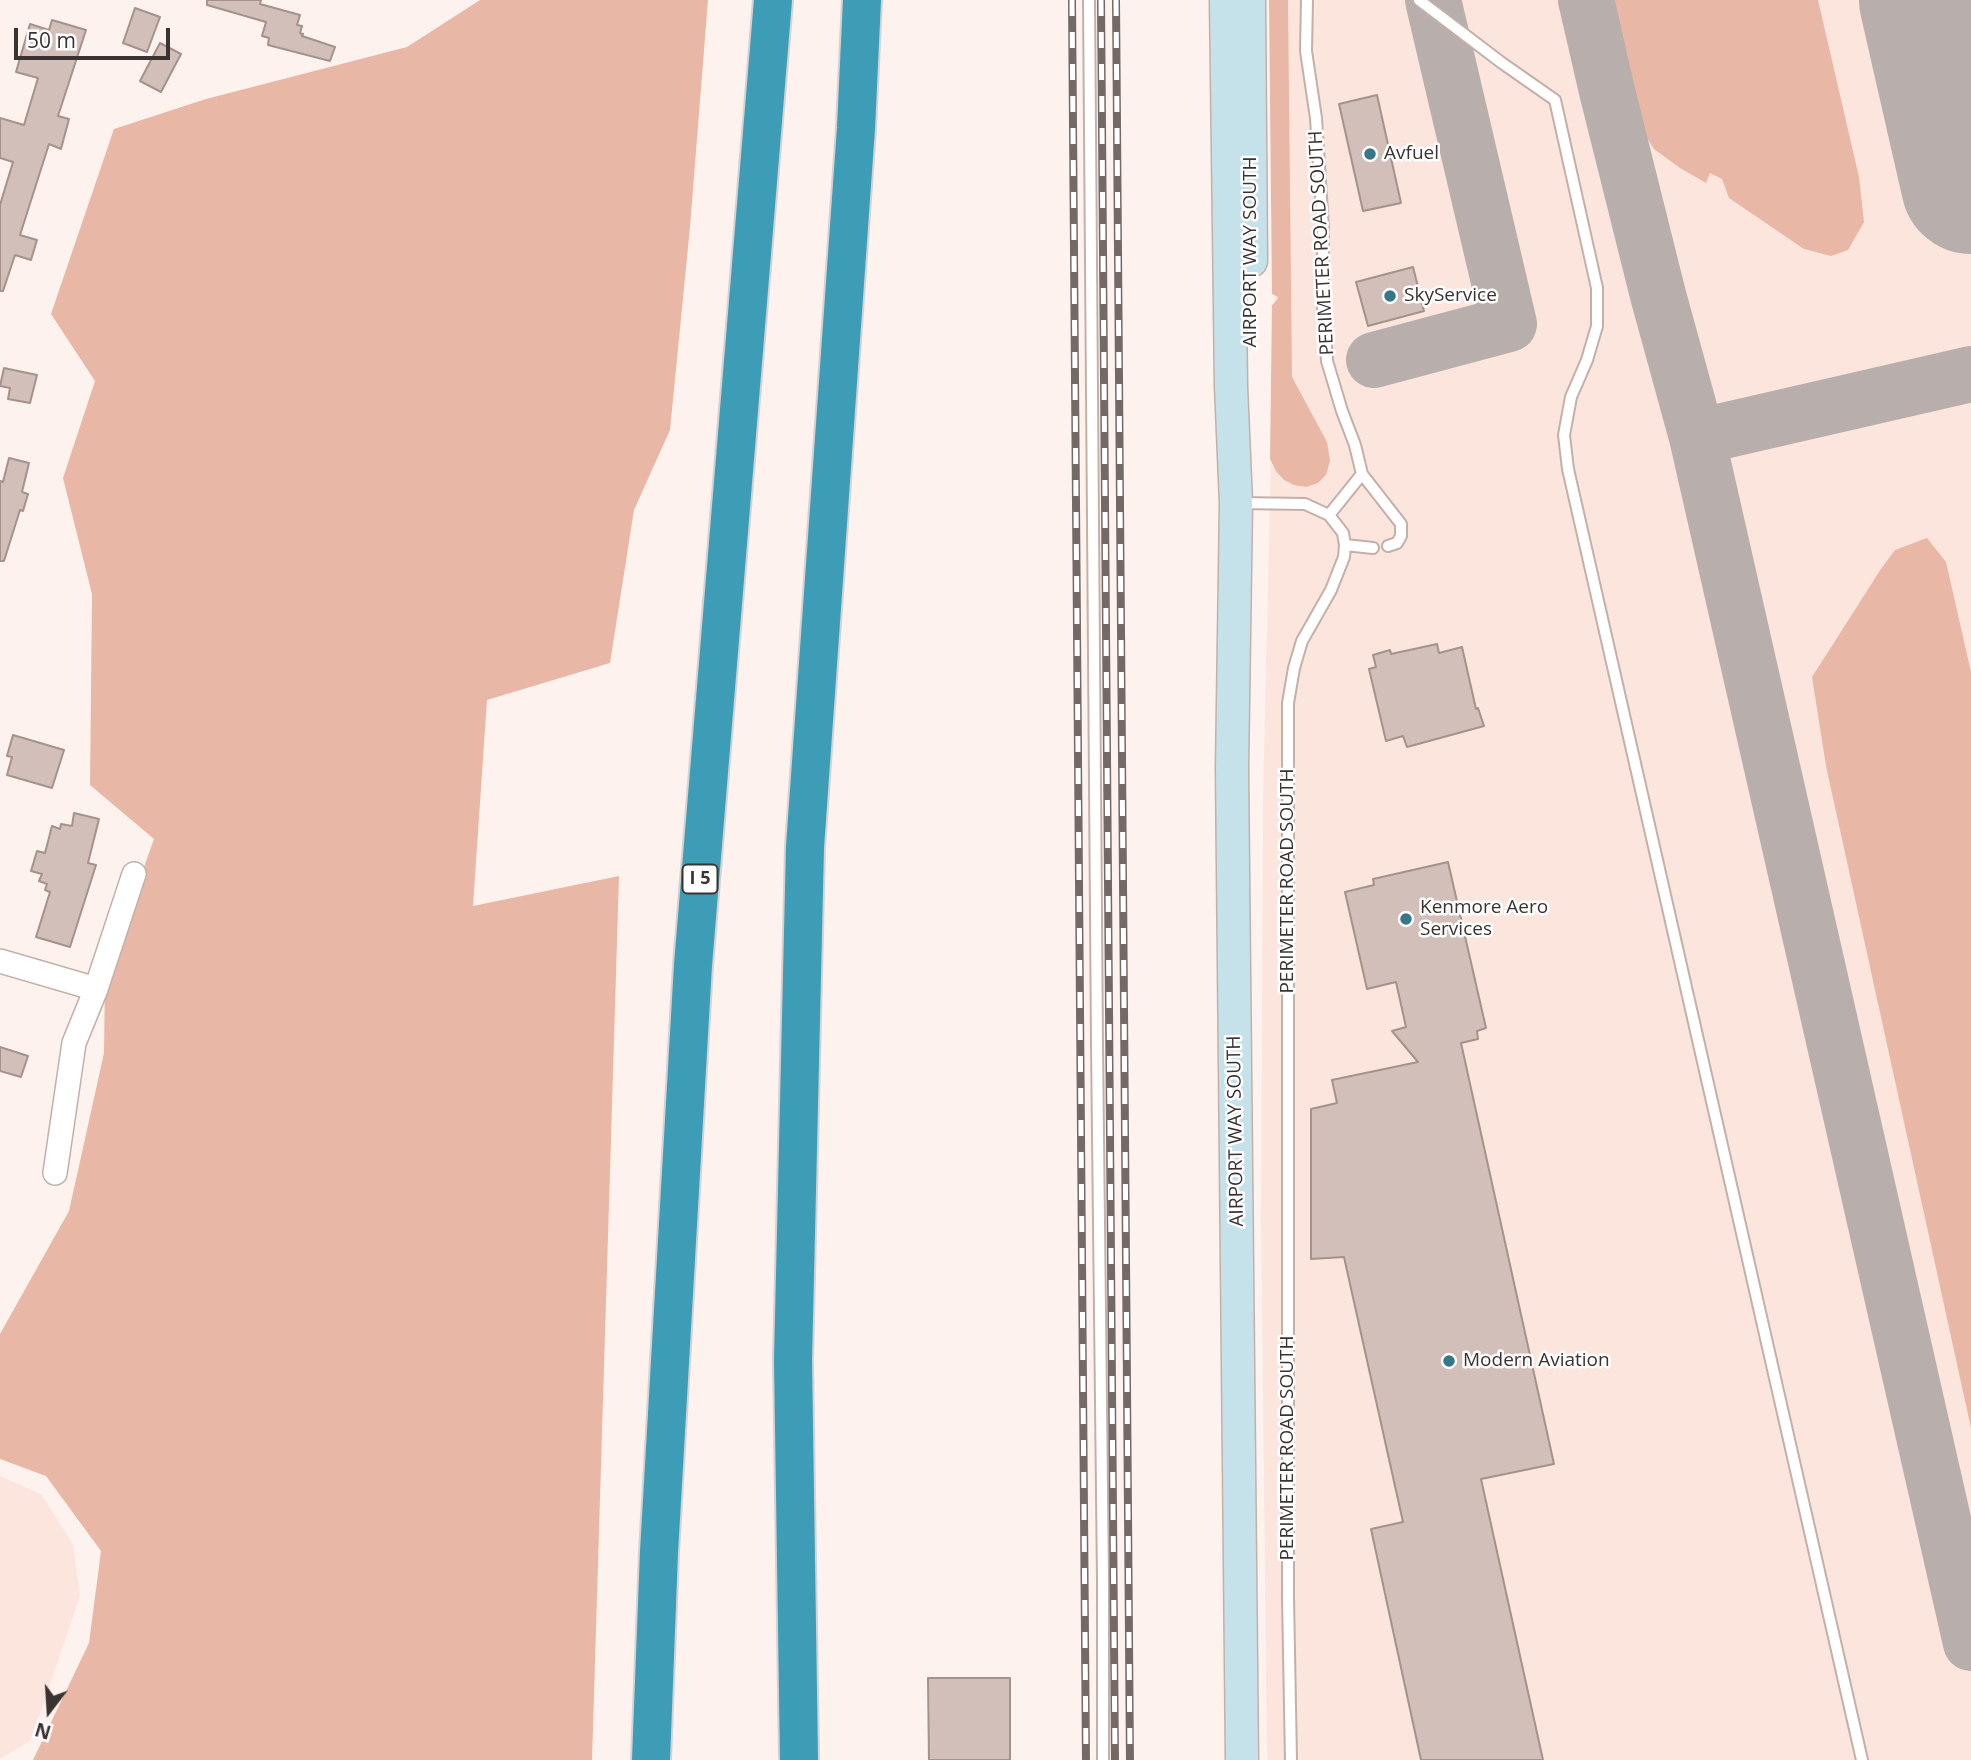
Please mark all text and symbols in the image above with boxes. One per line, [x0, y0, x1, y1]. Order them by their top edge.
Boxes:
scale bar [18, 14, 173, 58]
text: 50 m [27, 26, 76, 54]
street label: PERIMETER ROAD SOUTH [1305, 130, 1339, 356]
place label: Avfuel [1384, 143, 1439, 165]
marker: Avfuel [1362, 146, 1378, 162]
street label: AIRPORT WAY SOUTH [1240, 156, 1262, 348]
place label: SkyService [1404, 285, 1497, 307]
marker: SkyService [1382, 288, 1398, 304]
street label: PERIMETER ROAD SOUTH [1277, 768, 1299, 994]
road number: I 5 [682, 864, 718, 894]
place label: Kenmore Aero Services [1420, 897, 1548, 941]
marker: Kenmore Aero Services [1398, 911, 1414, 927]
street label: AIRPORT WAY SOUTH [1223, 1035, 1249, 1227]
street label: PERIMETER ROAD SOUTH [1277, 1335, 1299, 1561]
place label: Modern Aviation [1463, 1350, 1610, 1372]
marker: Modern Aviation [1441, 1353, 1457, 1369]
north arrow [14, 1676, 84, 1746]
text: N [32, 1716, 54, 1746]

